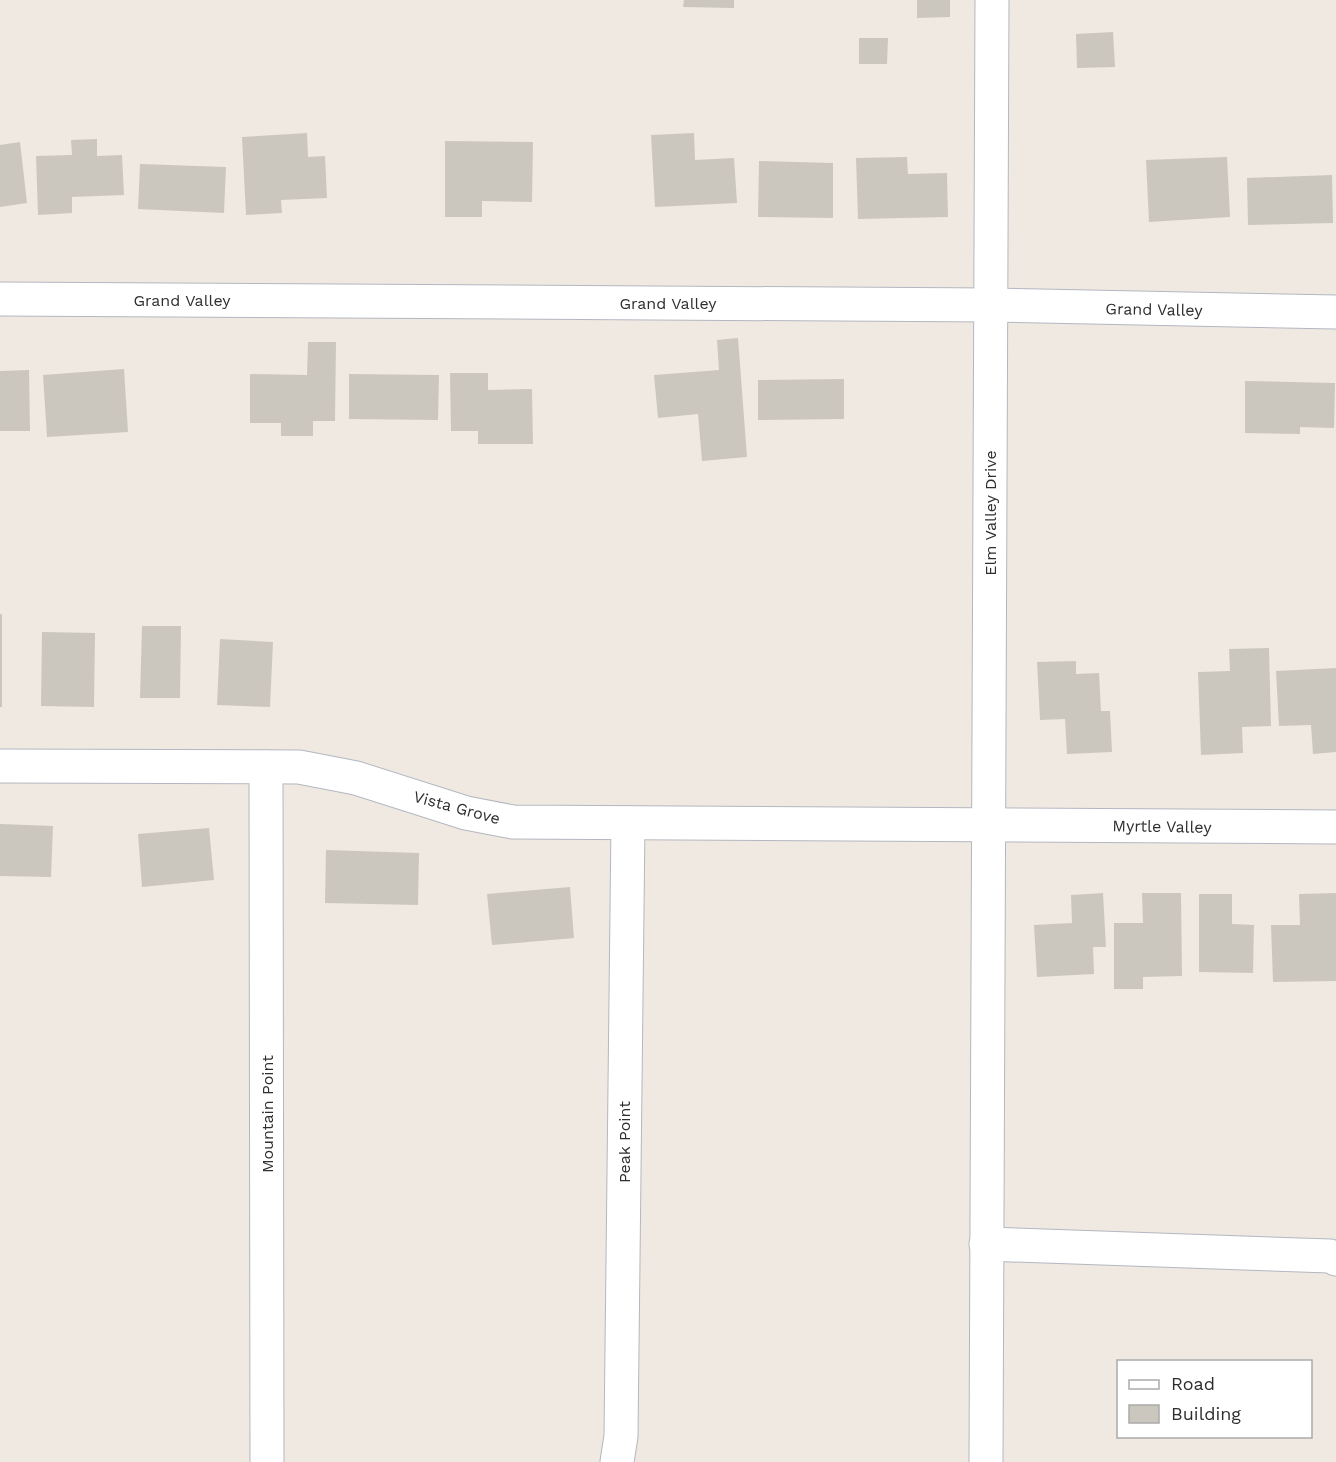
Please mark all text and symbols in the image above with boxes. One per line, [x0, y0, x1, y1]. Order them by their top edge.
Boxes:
street label: Grand Valley [133, 291, 231, 310]
street label: Grand Valley [619, 294, 717, 313]
street label: Grand Valley [1105, 299, 1203, 320]
street label: Elm Valley Drive [981, 450, 1000, 576]
street label: Vista Grove [411, 787, 502, 828]
street label: Myrtle Valley [1112, 816, 1212, 837]
street label: Mountain Point [258, 1055, 277, 1173]
street label: Peak Point [615, 1101, 634, 1183]
legend [1117, 1360, 1312, 1438]
text: Road [1171, 1373, 1215, 1394]
text: Building [1171, 1403, 1241, 1424]

